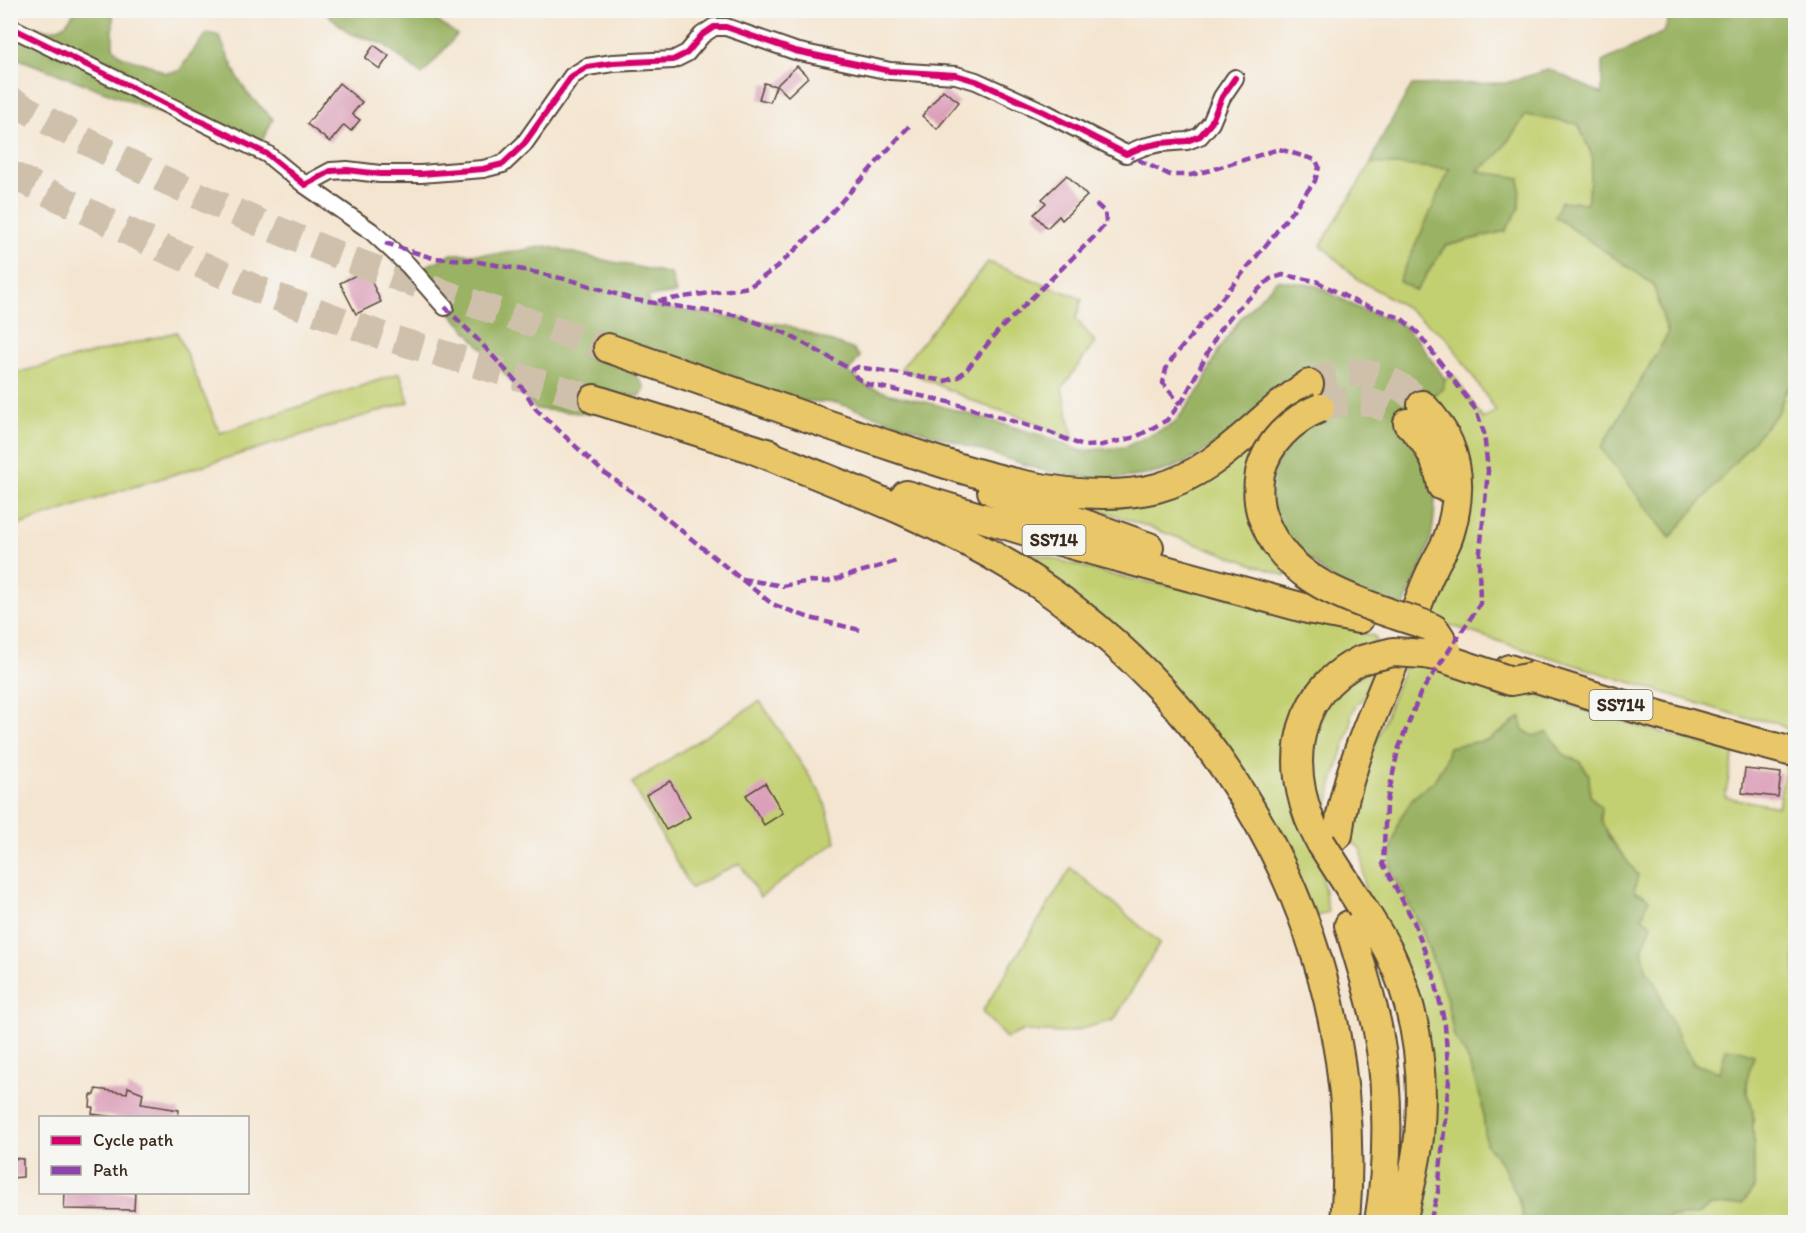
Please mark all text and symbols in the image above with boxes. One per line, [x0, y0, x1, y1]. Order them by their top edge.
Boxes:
road number: SS714 [1022, 525, 1086, 555]
road number: SS714 [1590, 690, 1652, 720]
legend [39, 1116, 249, 1194]
text: Cycle path [93, 1129, 174, 1151]
text: Path [93, 1159, 128, 1181]

